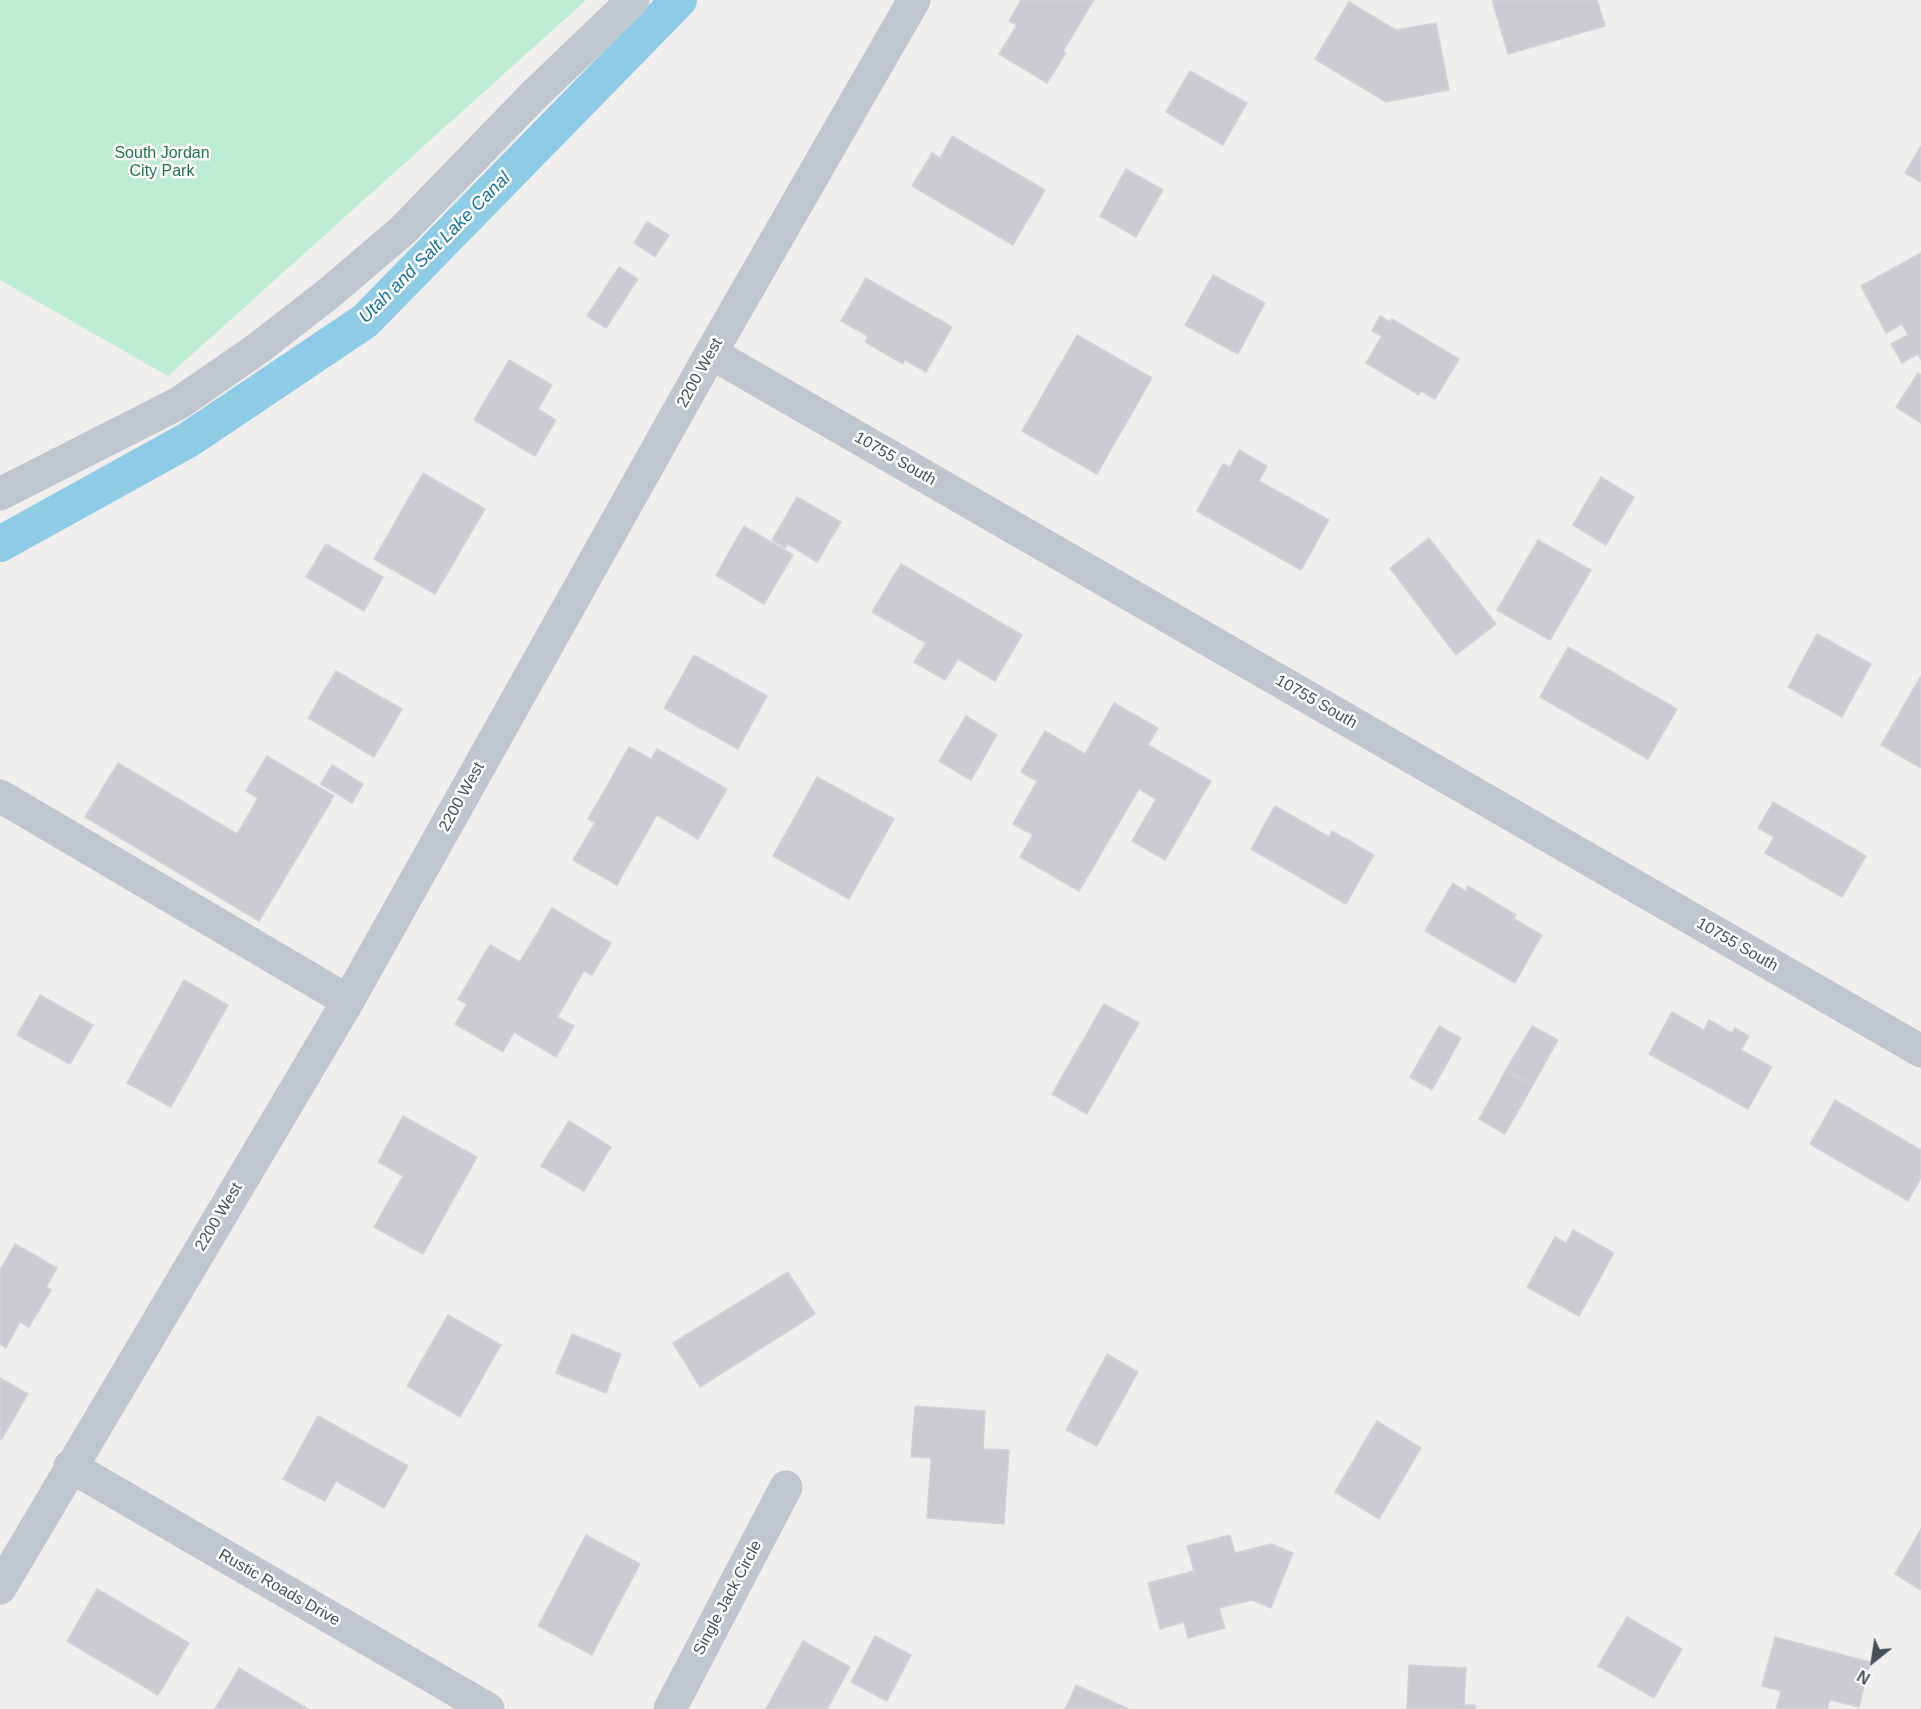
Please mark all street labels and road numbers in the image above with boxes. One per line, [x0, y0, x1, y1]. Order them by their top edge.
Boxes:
street label: 2200 West [673, 335, 727, 411]
street label: 10755 South [851, 428, 939, 490]
street label: 10755 South [1272, 671, 1360, 733]
street label: 2200 West [435, 759, 489, 835]
street label: 10755 South [1693, 914, 1781, 976]
street label: 2200 West [191, 1179, 247, 1255]
street label: Single Jack Circle [690, 1537, 766, 1659]
street label: Rustic Roads Drive [215, 1545, 343, 1631]

